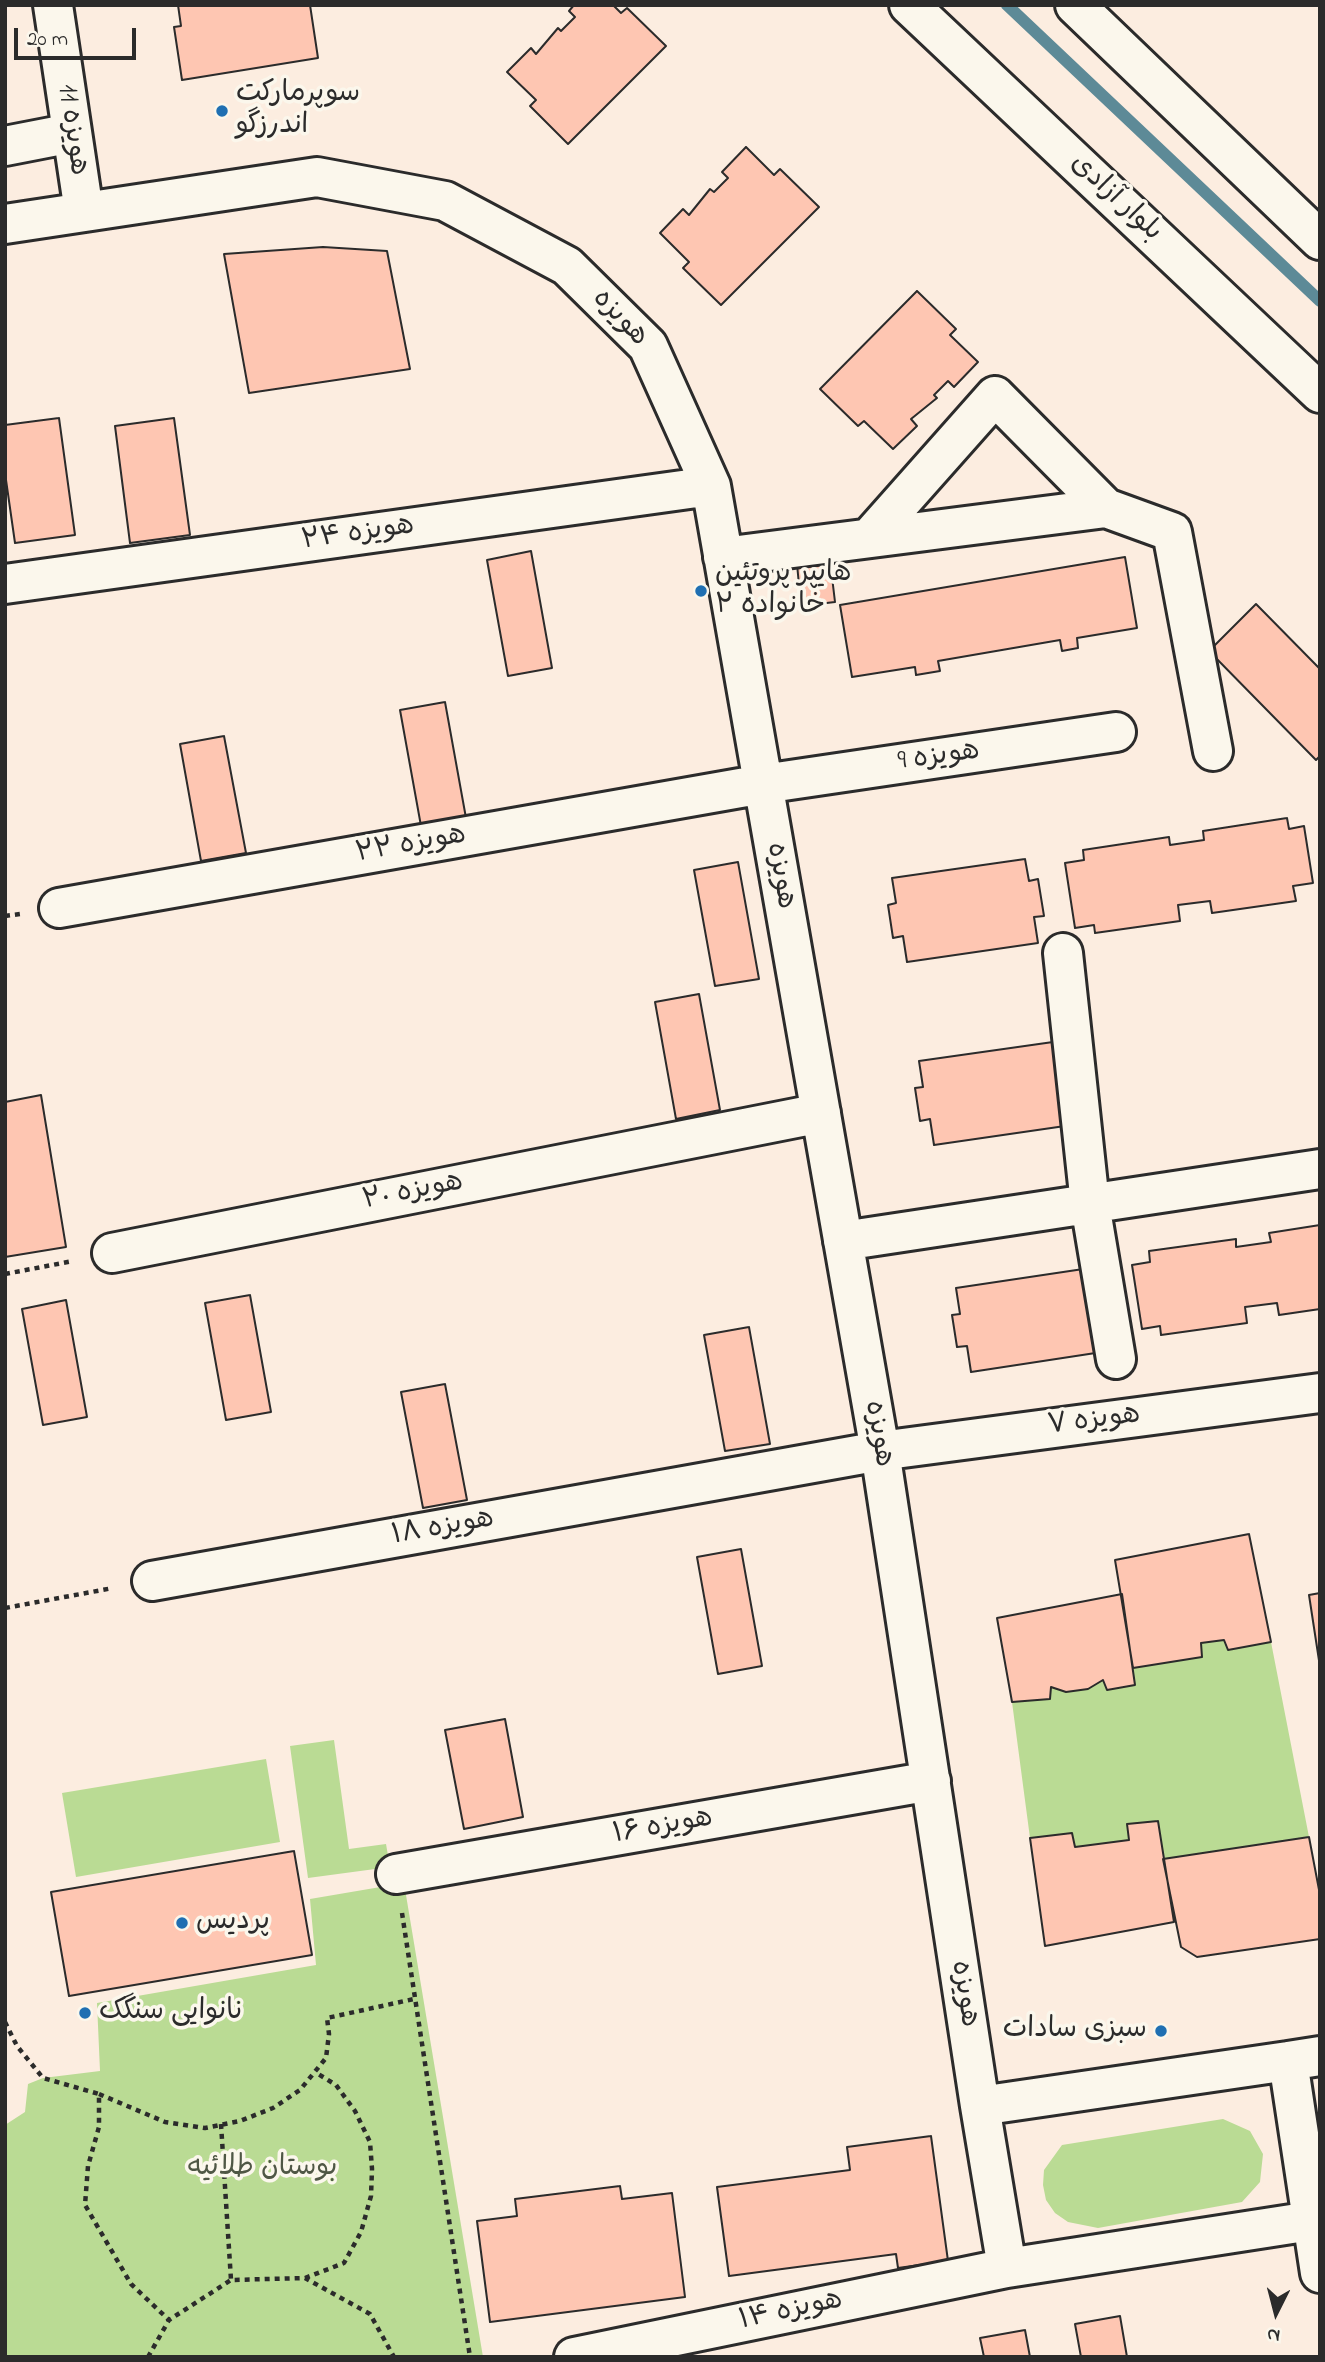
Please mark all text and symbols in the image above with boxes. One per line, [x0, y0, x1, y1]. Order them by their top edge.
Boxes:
scale bar [18, 14, 140, 58]
text: 20 m [27, 25, 68, 55]
place label: سوپرمارکت اندرزگو [236, 78, 360, 144]
street label: هویزه 11 [48, 82, 94, 178]
marker: سوپرمارکت اندرزگو [214, 103, 230, 119]
street label: بلوار آزادی [1062, 148, 1168, 250]
street label: هویزه [584, 283, 654, 355]
street label: هویزه ‍۲۴ [299, 510, 417, 560]
place label: هایپر پروتئین خانواده ۲ [715, 558, 852, 624]
marker: هایپر پروتئین خانواده ۲ [693, 583, 709, 599]
street label: هویزه 9 [896, 736, 982, 780]
street label: هویزه ‍۲۲ [353, 820, 469, 872]
street label: هویزه [757, 840, 801, 912]
street label: هویزه ‍۲۰ [360, 1167, 466, 1219]
street label: هویزه [855, 1398, 899, 1470]
street label: هویزه ۷ [1046, 1400, 1142, 1444]
street label: هویزه ‍۱۸ [389, 1503, 497, 1555]
street label: هویزه ‍۱۶ [610, 1803, 716, 1853]
place label: پردیس [196, 1906, 270, 1940]
marker: پردیس [174, 1915, 190, 1931]
street label: هویزه [941, 1958, 985, 2030]
place label: نانوایی سنگک [99, 1996, 244, 2030]
marker: نانوایی سنگک [77, 2005, 93, 2021]
place label: سبزی سادات [1003, 2014, 1147, 2048]
marker: سبزی سادات [1153, 2023, 1169, 2039]
park label: بوستان طلائیه [187, 2152, 337, 2186]
north arrow [1241, 2278, 1311, 2348]
street label: هویزه ۱۴ [736, 2285, 846, 2339]
text: N [1266, 2320, 1282, 2348]

